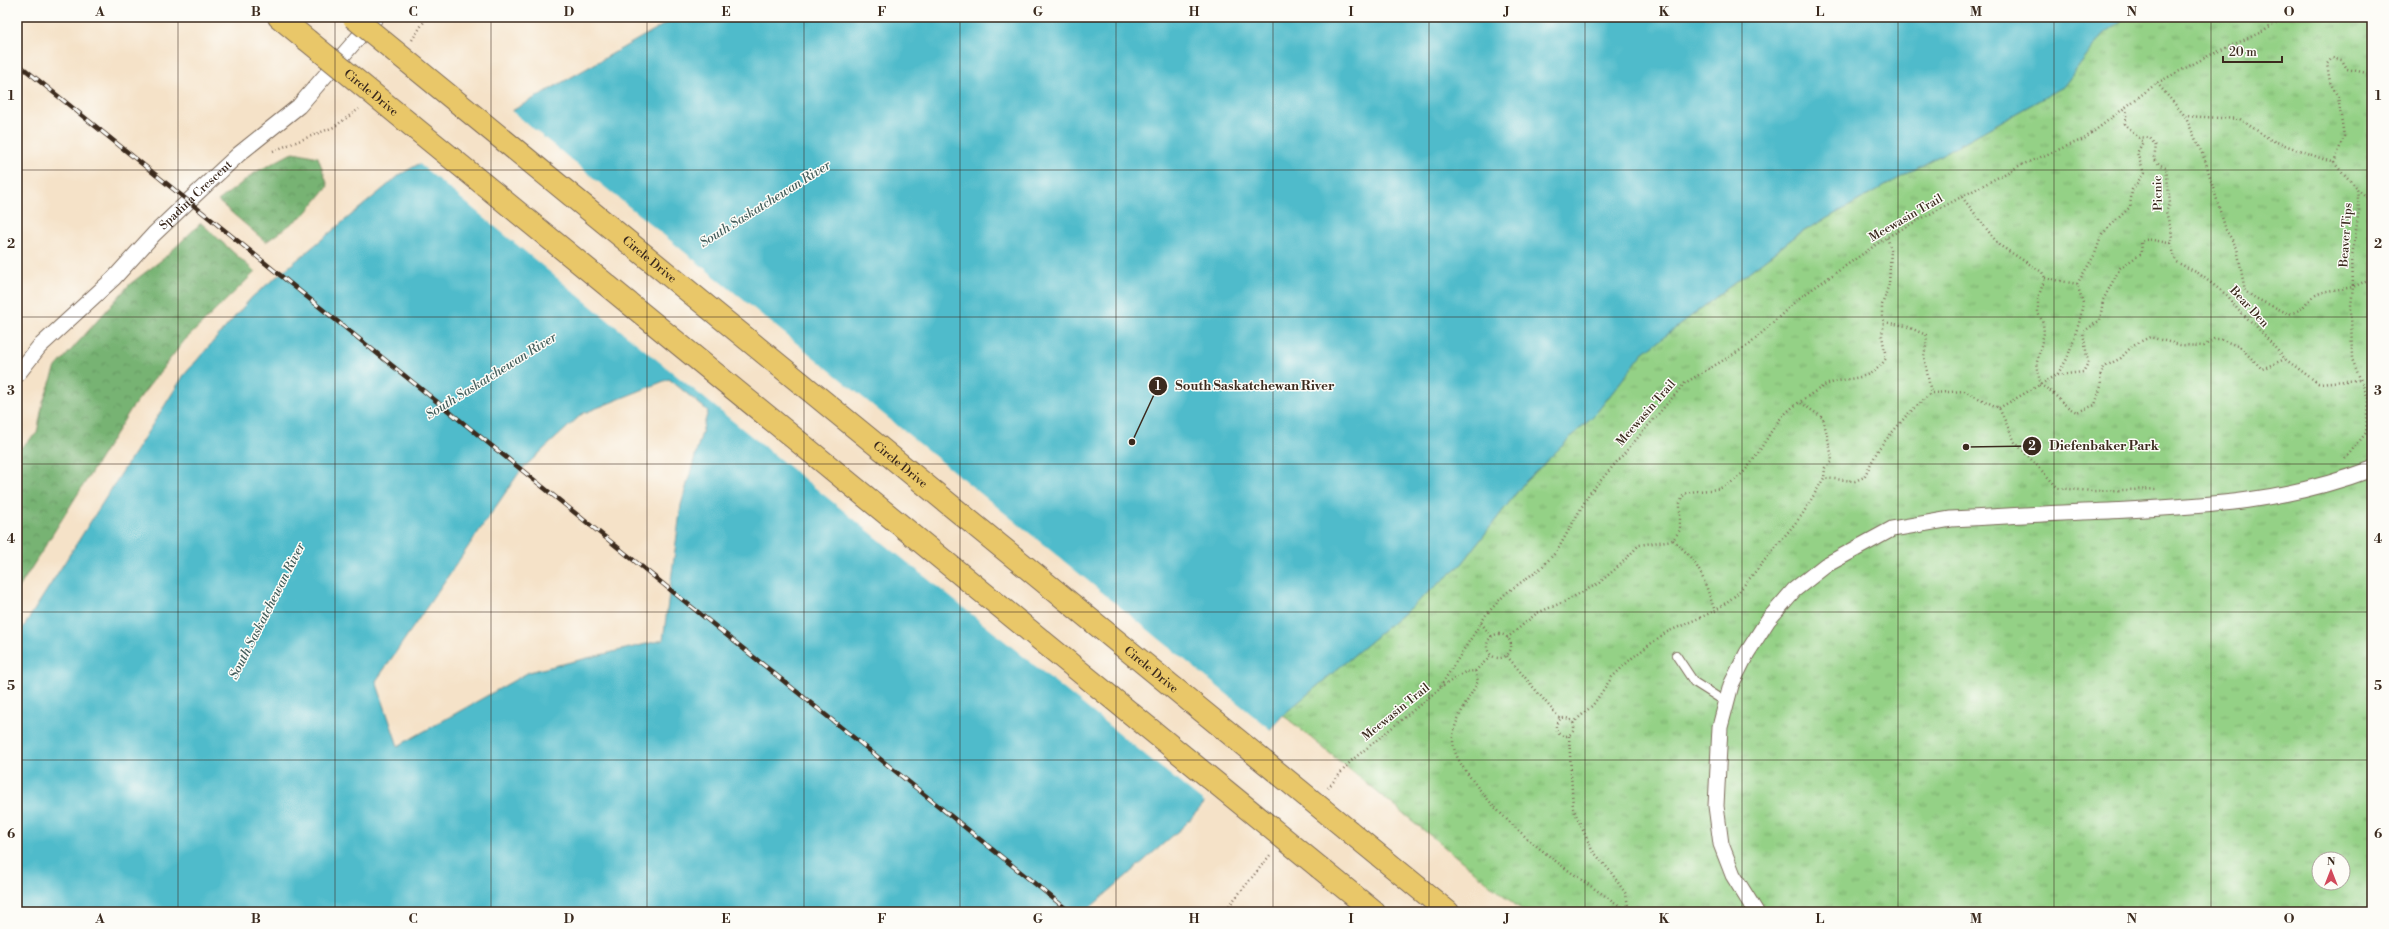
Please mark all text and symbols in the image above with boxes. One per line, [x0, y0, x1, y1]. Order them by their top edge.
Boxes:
text: A [94, 4, 105, 20]
text: B [251, 4, 261, 20]
text: C [408, 4, 418, 20]
text: D [564, 4, 574, 20]
text: E [721, 4, 731, 20]
text: F [877, 4, 887, 20]
text: G [1033, 4, 1044, 20]
text: H [1189, 4, 1200, 20]
text: I [1348, 4, 1354, 20]
text: J [1502, 4, 1510, 20]
text: K [1659, 4, 1670, 20]
text: L [1816, 4, 1825, 20]
text: M [1970, 4, 1982, 20]
text: N [2127, 4, 2138, 20]
text: O [2284, 4, 2295, 20]
scale bar [2223, 38, 2282, 64]
text: 20 m [2229, 45, 2257, 60]
street label: Circle Drive [341, 66, 402, 119]
text: 1 [8, 88, 15, 104]
text: 1 [2375, 88, 2382, 104]
street label: Spadina Crescent [156, 156, 236, 233]
water label: South Saskatchewan River [697, 157, 834, 251]
street label: Picnic [2150, 175, 2166, 211]
street label: Meewasin Trail [1866, 191, 1946, 245]
street label: Beaver Tips [2336, 202, 2356, 269]
street label: Circle Drive [619, 233, 680, 286]
text: 2 [7, 236, 15, 252]
text: 2 [2374, 236, 2382, 252]
street label: Bear Den [2226, 283, 2272, 331]
water label: South Saskatchewan River [423, 329, 560, 423]
callout: South Saskatchewan River [1148, 373, 1343, 398]
street label: Meewasin Trail [1613, 377, 1679, 449]
text: South Saskatchewan River [1175, 378, 1335, 394]
text: 1 [1155, 379, 1161, 394]
text: 3 [7, 383, 15, 399]
text: 3 [2374, 383, 2382, 399]
callout: Diefenbaker Park [2022, 433, 2167, 458]
street label: Circle Drive [870, 438, 931, 491]
text: Diefenbaker Park [2049, 438, 2160, 454]
text: 2 [2028, 439, 2036, 454]
text: 4 [7, 531, 16, 547]
text: 4 [2374, 531, 2383, 547]
water label: South Saskatchewan River [226, 540, 309, 682]
street label: Circle Drive [1121, 643, 1182, 696]
text: 5 [7, 678, 15, 694]
text: 5 [2374, 678, 2382, 694]
street label: Meewasin Trail [1359, 680, 1433, 744]
text: 6 [7, 826, 15, 842]
text: 6 [2374, 826, 2382, 842]
north arrow [2311, 851, 2351, 891]
text: N [2327, 855, 2336, 869]
text: A [94, 911, 105, 927]
text: B [251, 911, 261, 927]
text: C [408, 911, 418, 927]
text: D [564, 911, 574, 927]
text: E [721, 911, 731, 927]
text: F [877, 911, 887, 927]
text: G [1033, 911, 1044, 927]
text: H [1189, 911, 1200, 927]
text: I [1348, 911, 1354, 927]
text: J [1502, 911, 1510, 927]
text: K [1659, 911, 1670, 927]
text: L [1816, 911, 1825, 927]
text: M [1970, 911, 1982, 927]
text: N [2127, 911, 2138, 927]
text: O [2284, 911, 2295, 927]

